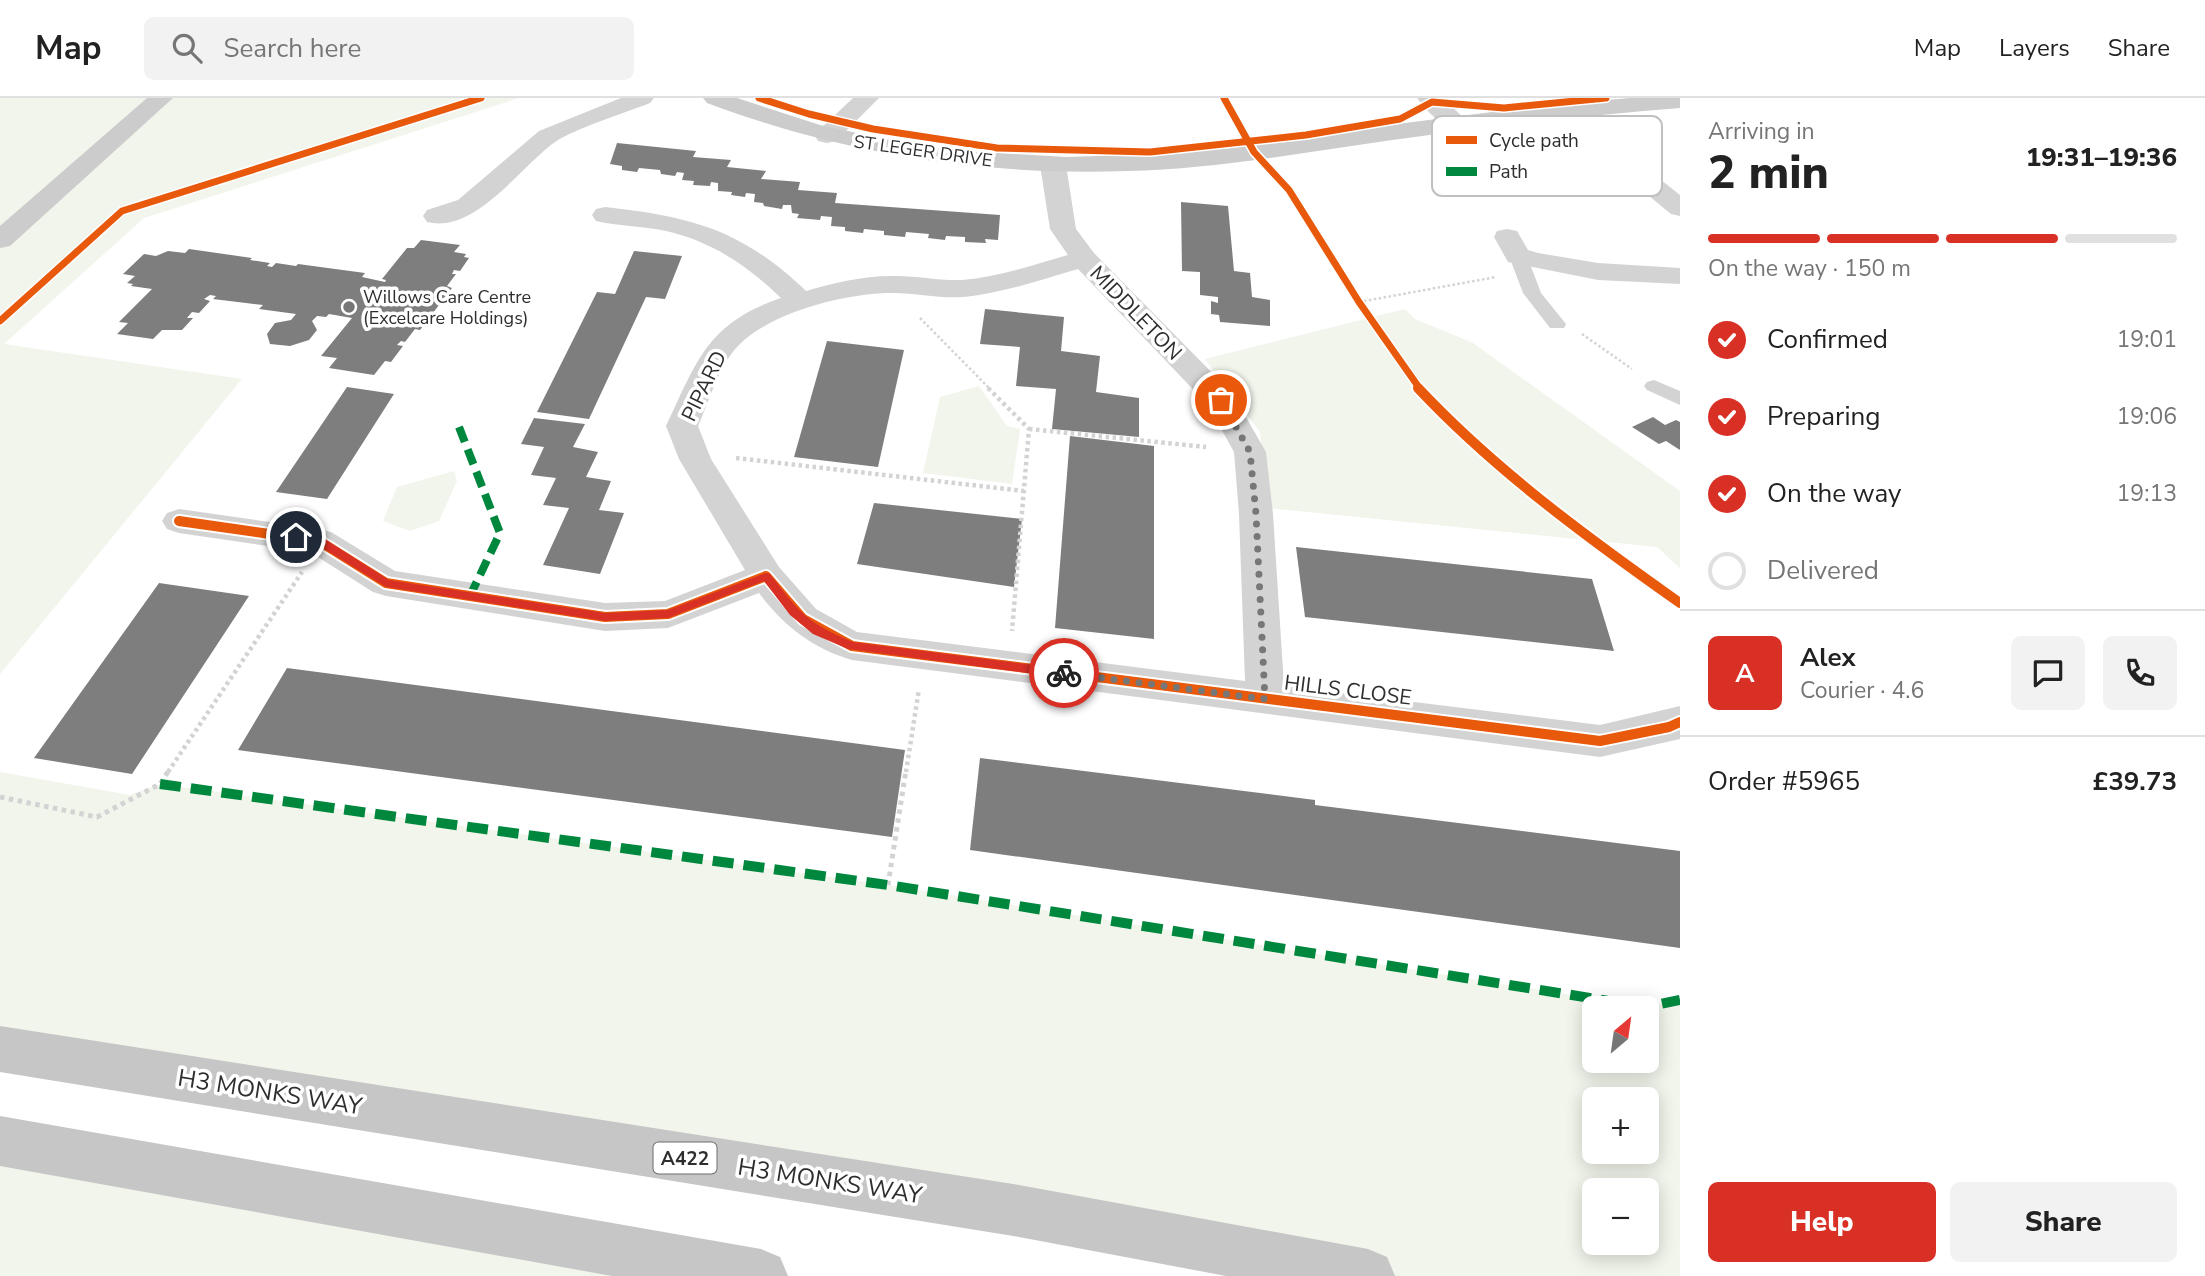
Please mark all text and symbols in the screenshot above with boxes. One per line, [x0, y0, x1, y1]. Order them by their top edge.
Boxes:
search box [144, 17, 634, 80]
text: Map [35, 26, 102, 71]
icon: search [168, 29, 206, 67]
text: Search here [224, 31, 361, 66]
text: Map [1914, 32, 1961, 64]
text: Layers [1999, 32, 2070, 64]
text: Share [2108, 32, 2170, 64]
legend [1432, 116, 1662, 196]
text: Arriving in [1708, 116, 1815, 147]
text: Cycle path [1489, 128, 1579, 154]
street label: ST LEGER DRIVE [852, 129, 994, 173]
text: 19:31–19:36 [2026, 140, 2177, 175]
text: 2 min [1708, 141, 1829, 204]
text: Path [1489, 159, 1528, 185]
text: On the way · 150 m [1708, 253, 1911, 284]
street label: MIDDLETON [1084, 260, 1188, 366]
place label: Willows Care Centre (Excelcare Holdings) [363, 285, 531, 330]
marker: Willows Care Centre (Excelcare Holdings) [341, 299, 357, 315]
icon: check [1708, 321, 1746, 359]
text: Confirmed [1767, 322, 1888, 357]
text: 19:01 [2117, 324, 2177, 355]
street label: PIPARD [675, 346, 733, 426]
pin [1191, 370, 1251, 430]
icon: bag [1202, 381, 1240, 419]
icon: check [1708, 398, 1746, 436]
text: Preparing [1767, 399, 1880, 434]
text: 19:06 [2117, 401, 2177, 432]
icon: check [1708, 475, 1746, 513]
text: On the way [1767, 476, 1901, 511]
text: 19:13 [2117, 478, 2177, 509]
pin [266, 507, 326, 567]
icon: home [277, 518, 315, 556]
text: Delivered [1767, 553, 1879, 588]
button: chat [2011, 636, 2085, 710]
button: phone [2103, 636, 2177, 710]
courier [1029, 638, 1099, 708]
text: Alex [1800, 640, 1856, 675]
icon: bike [1045, 654, 1083, 692]
text: A [1735, 656, 1755, 691]
street label: HILLS CLOSE [1283, 668, 1413, 712]
text: Courier · 4.6 [1800, 675, 1924, 706]
text: Order #5965 [1708, 764, 1860, 799]
text: £39.73 [2093, 764, 2177, 799]
north arrow [1582, 996, 1659, 1073]
map controls [1582, 996, 1659, 1255]
street label: H3 MONKS WAY [176, 1062, 365, 1122]
button: + [1582, 1087, 1659, 1164]
road number: A422 [654, 1142, 716, 1174]
street label: H3 MONKS WAY [736, 1151, 925, 1211]
button: − [1582, 1178, 1659, 1255]
button: Help [1708, 1182, 1936, 1262]
button: Share [1950, 1182, 2177, 1262]

